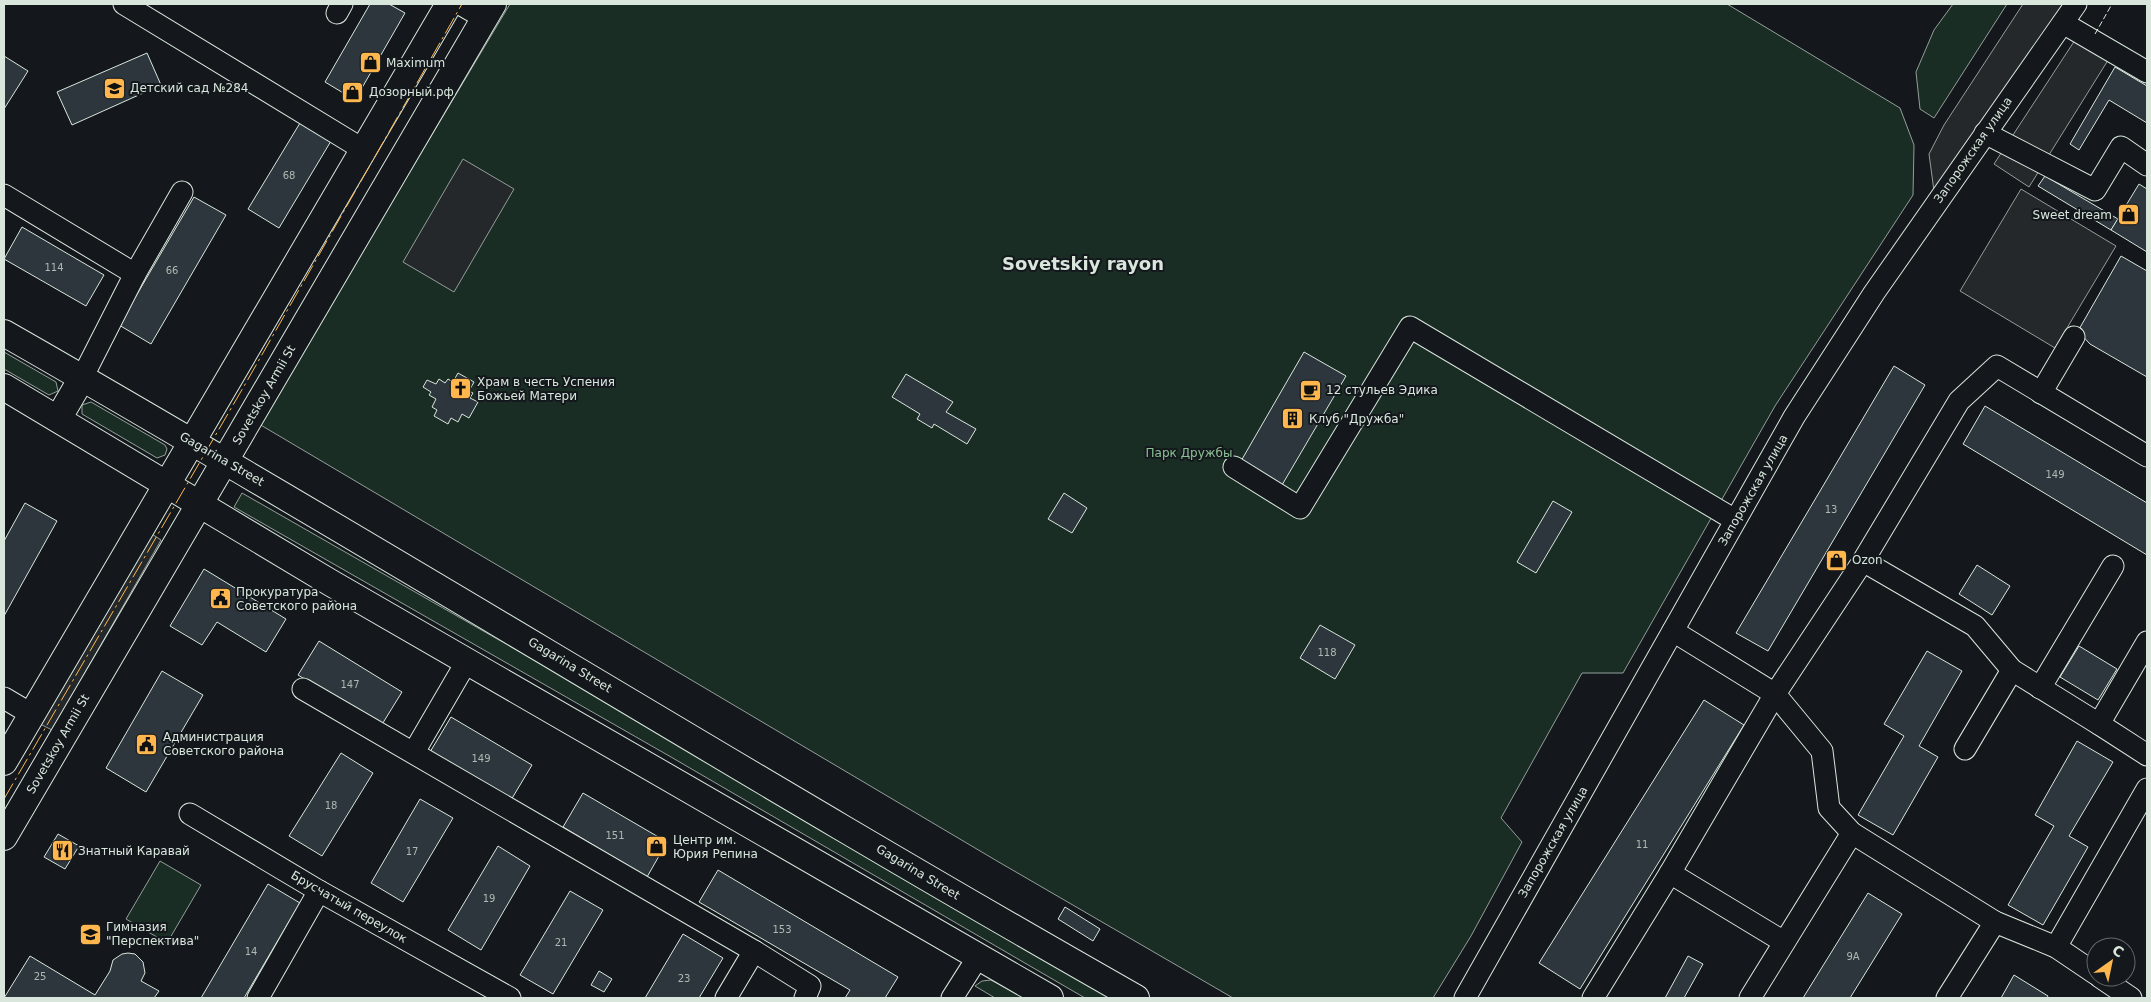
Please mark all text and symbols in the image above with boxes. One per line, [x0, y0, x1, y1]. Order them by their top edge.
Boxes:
shop icon: Maximum [358, 51, 382, 75]
place label: Maximum [386, 56, 445, 70]
school or university icon: Детский сад №284 [102, 76, 126, 100]
shop icon: Дозорный.рф [341, 80, 365, 104]
place label: Детский сад №284 [130, 81, 248, 95]
place label: Дозорный.рф [369, 85, 454, 99]
street label: Запорожская улица [1931, 94, 2015, 206]
house number: 68 [283, 170, 295, 181]
shop icon: Sweet dream [2116, 203, 2140, 227]
place label: Sweet dream [2033, 208, 2112, 222]
district label: Sovetskiy rayon [1002, 253, 1164, 274]
house number: 114 [44, 262, 64, 273]
house number: 66 [166, 265, 178, 276]
street label: Sovetskoy Armii St [230, 342, 298, 447]
place label: Храм в честь Успения Божьей Матери [477, 375, 615, 403]
church icon: Храм в честь Успения Божьей Матери [449, 377, 473, 401]
cafe icon: 12 стульев Эдика [1298, 378, 1322, 402]
place label: 12 стульев Эдика [1326, 383, 1438, 397]
building icon: Клуб "Дружба" [1281, 407, 1305, 431]
place label: Клуб "Дружба" [1309, 412, 1404, 426]
street label: Gagarina Street [177, 429, 267, 489]
street label: Запорожская улица [1715, 432, 1791, 548]
park label: Парк Дружбы [1146, 446, 1232, 460]
house number: 149 [2045, 469, 2065, 480]
house number: 13 [1825, 504, 1837, 515]
shop icon: Ozon [1824, 548, 1848, 572]
place label: Ozon [1852, 553, 1883, 567]
place label: Прокуратура Советского района [236, 585, 357, 613]
public building icon: Прокуратура Советского района [208, 587, 232, 611]
street label: Gagarina Street [526, 634, 615, 696]
house number: 118 [1317, 647, 1337, 658]
house number: 147 [340, 679, 360, 690]
street label: Sovetskoy Armii St [24, 691, 92, 796]
place label: Администрация Советского района [163, 730, 284, 758]
public building icon: Администрация Советского района [135, 732, 159, 756]
house number: 149 [471, 753, 491, 764]
street label: Запорожская улица [1515, 784, 1591, 900]
house number: 18 [325, 800, 337, 811]
house number: 151 [605, 830, 625, 841]
place label: Центр им. Юрия Репина [673, 833, 758, 861]
shop icon: Центр им. Юрия Репина [645, 835, 669, 859]
restaurant icon: Знатный Каравай [50, 839, 74, 863]
house number: 11 [1636, 839, 1648, 850]
street label: Gagarina Street [874, 841, 963, 903]
place label: Знатный Каравай [78, 844, 190, 858]
house number: 17 [406, 846, 418, 857]
street label: Брусчатый переулок [288, 868, 410, 946]
house number: 19 [483, 893, 495, 904]
place label: Гимназия "Перспектива" [106, 920, 199, 948]
school or university icon: Гимназия "Перспектива" [78, 922, 102, 946]
house number: 153 [772, 924, 792, 935]
house number: 21 [555, 937, 567, 948]
north arrow [2086, 937, 2136, 987]
text: С [2109, 942, 2127, 961]
house number: 14 [245, 946, 257, 957]
house number: 9А [1846, 951, 1860, 962]
house number: 25 [34, 971, 46, 982]
house number: 23 [678, 973, 690, 984]

